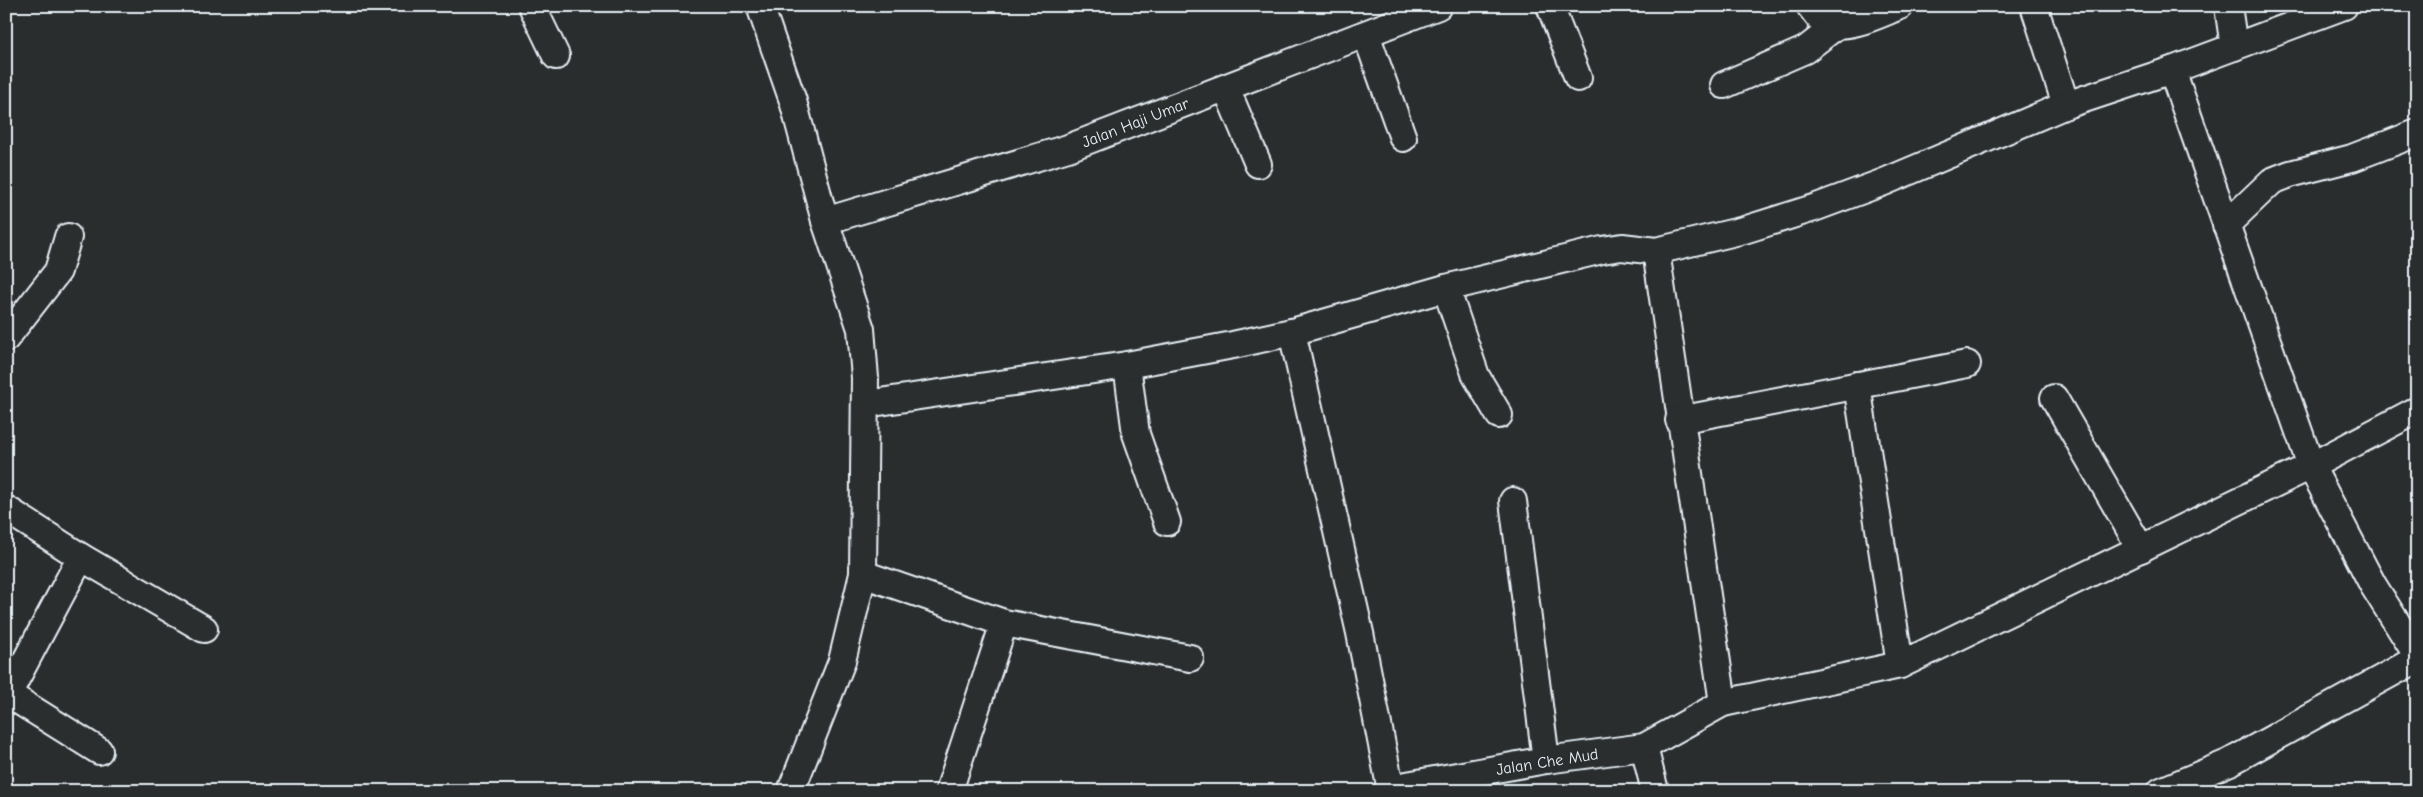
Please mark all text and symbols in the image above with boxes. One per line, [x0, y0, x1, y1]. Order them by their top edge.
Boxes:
street label: Jalan Haji Umar [1079, 94, 1192, 152]
street label: Jalan Che Mud [1495, 745, 1600, 779]

